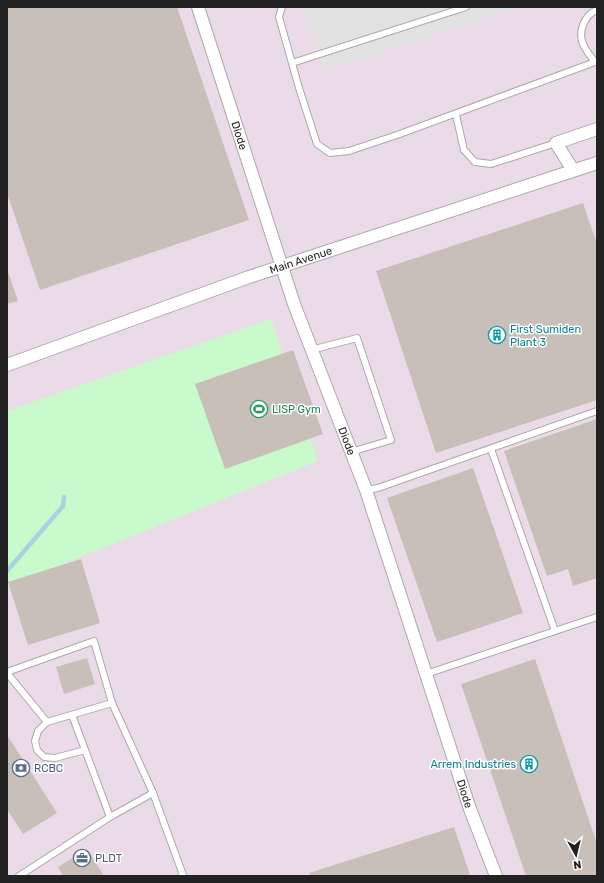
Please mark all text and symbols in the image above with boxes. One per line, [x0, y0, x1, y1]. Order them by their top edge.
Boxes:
street label: Diode [229, 120, 250, 151]
street label: Main Avenue [268, 244, 334, 276]
place label: First Sumiden Plant 3 [510, 323, 581, 349]
building icon: First Sumiden Plant 3 [487, 325, 507, 345]
sports icon: LISP Gym [249, 399, 269, 419]
place label: LISP Gym [272, 403, 321, 416]
street label: Diode [336, 425, 358, 457]
building icon: Arrem Industries [519, 754, 539, 774]
bank icon: RCBC [11, 758, 31, 778]
place label: Arrem Industries [430, 758, 516, 771]
place label: RCBC [34, 762, 63, 775]
street label: Diode [454, 778, 476, 810]
north arrow [556, 835, 596, 875]
office icon: PLDT [72, 848, 92, 868]
place label: PLDT [95, 852, 123, 865]
text: N [572, 857, 582, 871]

